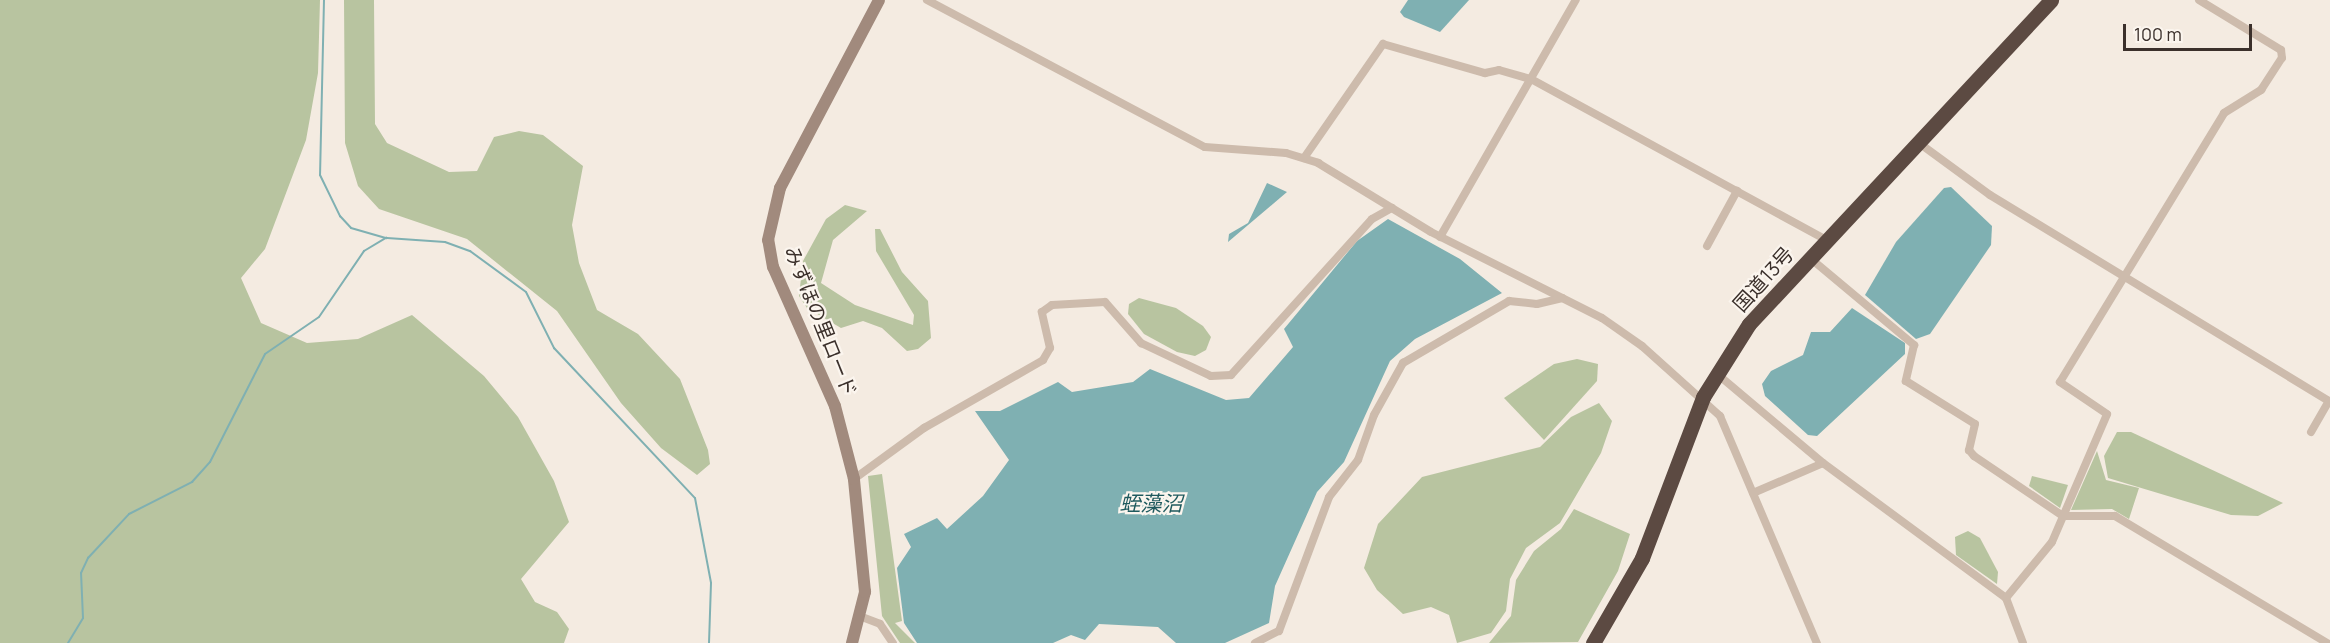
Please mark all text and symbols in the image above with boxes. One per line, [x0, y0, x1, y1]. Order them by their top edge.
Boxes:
scale bar [2126, 12, 2255, 50]
text: 100 m [2134, 22, 2182, 46]
street label: みずほの里ロード [780, 242, 862, 400]
street label: 国道13号 [1728, 242, 1798, 316]
water label: 蛭藻沼 [1120, 490, 1182, 516]

